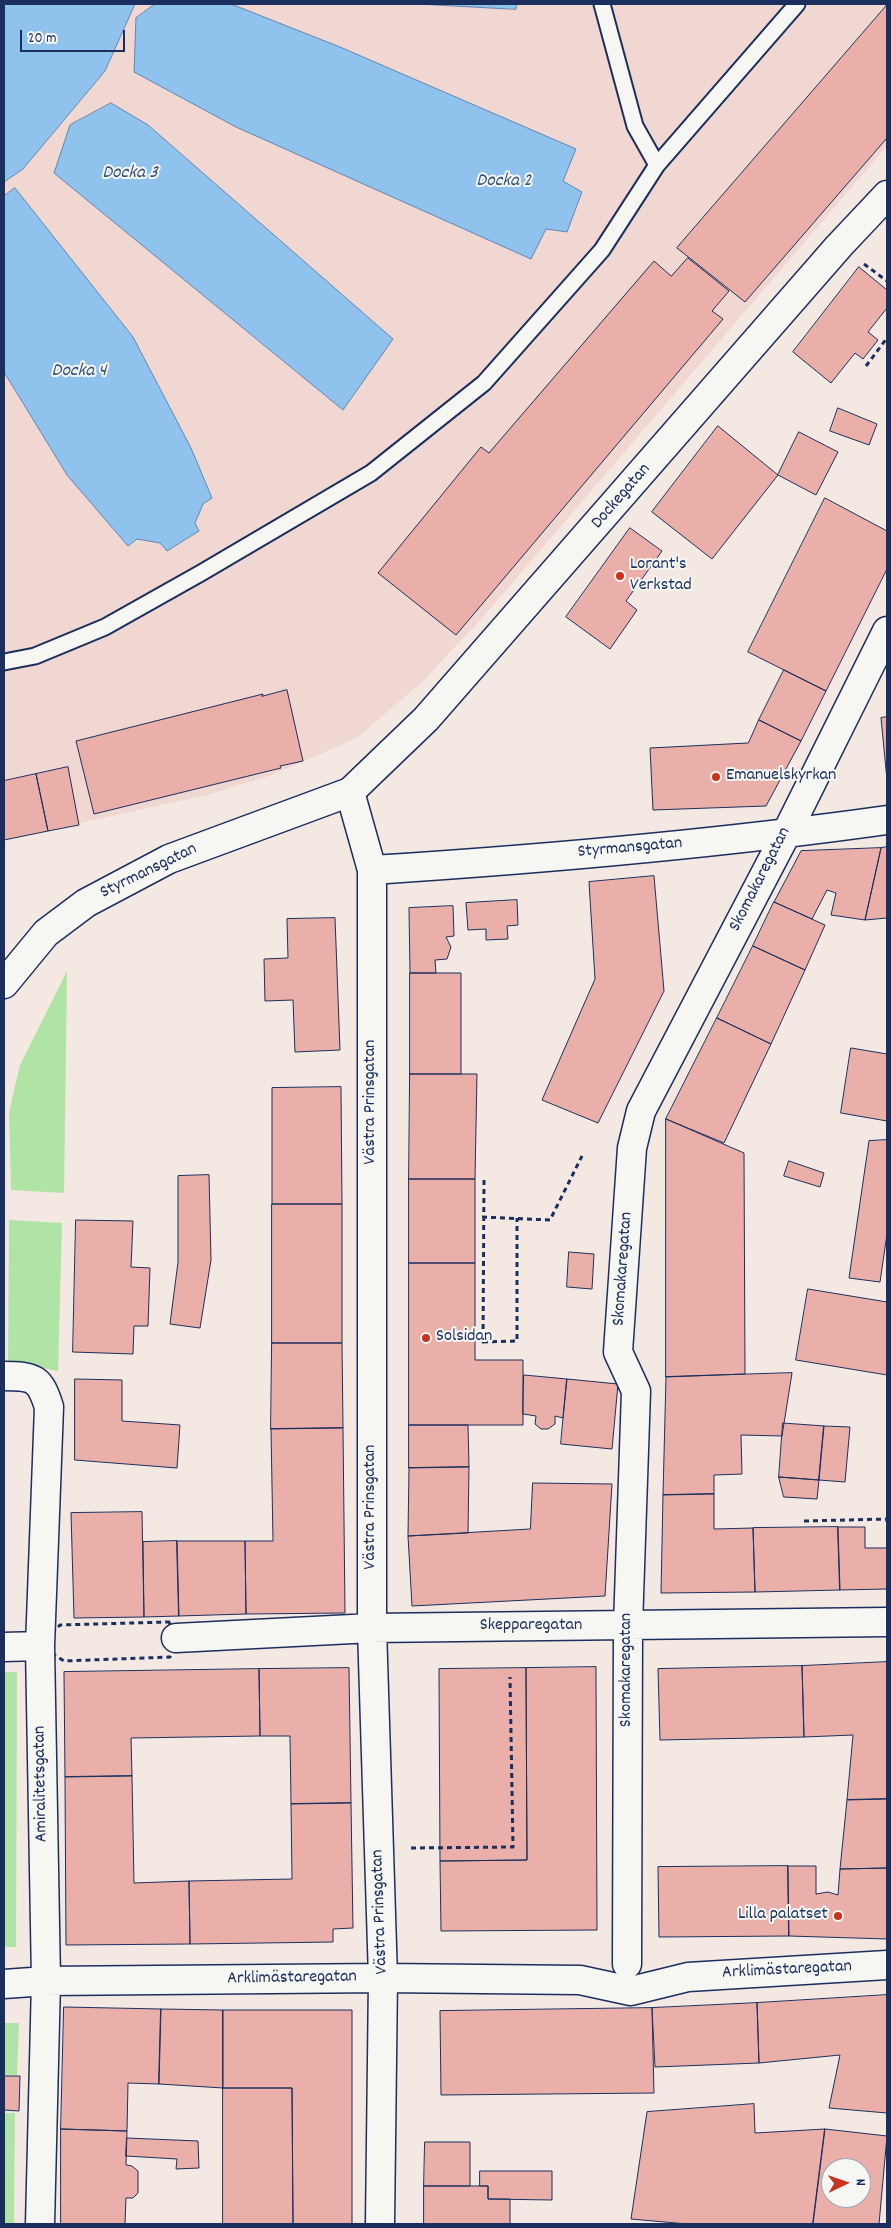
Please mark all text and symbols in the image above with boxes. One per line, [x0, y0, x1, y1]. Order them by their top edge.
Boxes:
scale bar [22, 20, 128, 52]
text: 20 m [28, 28, 56, 50]
water label: Docka 3 [102, 163, 158, 185]
water label: Docka 2 [476, 171, 532, 193]
water label: Docka 4 [52, 361, 106, 383]
street label: Dockegatan [588, 460, 656, 534]
place label: Lorant's Verkstad [630, 555, 692, 598]
marker: Lorant's Verkstad [614, 570, 626, 582]
place label: Emanuelskyrkan [726, 766, 836, 788]
marker: Emanuelskyrkan [710, 771, 722, 783]
street label: Skomakaregatan [725, 824, 797, 936]
street label: Styrmansgatan [577, 834, 683, 864]
street label: Styrmansgatan [97, 839, 201, 905]
street label: Västra Prinsgatan [361, 1040, 383, 1164]
street label: Skomakaregatan [609, 1211, 639, 1327]
place label: Solsidan [436, 1327, 492, 1349]
marker: Solsidan [420, 1332, 432, 1344]
street label: Västra Prinsgatan [361, 1445, 383, 1569]
street label: Skomakaregatan [617, 1613, 639, 1727]
street label: Skepparegatan [480, 1616, 582, 1638]
street label: Amiralitetsgatan [30, 1725, 54, 1843]
street label: Västra Prinsgatan [368, 1849, 394, 1975]
place label: Lilla palatset [738, 1905, 828, 1927]
marker: Lilla palatset [832, 1910, 844, 1922]
street label: Arklimästaregatan [722, 1957, 852, 1985]
street label: Arklimästaregatan [227, 1967, 357, 1991]
north arrow [821, 2158, 871, 2208]
text: N [850, 2178, 870, 2186]

